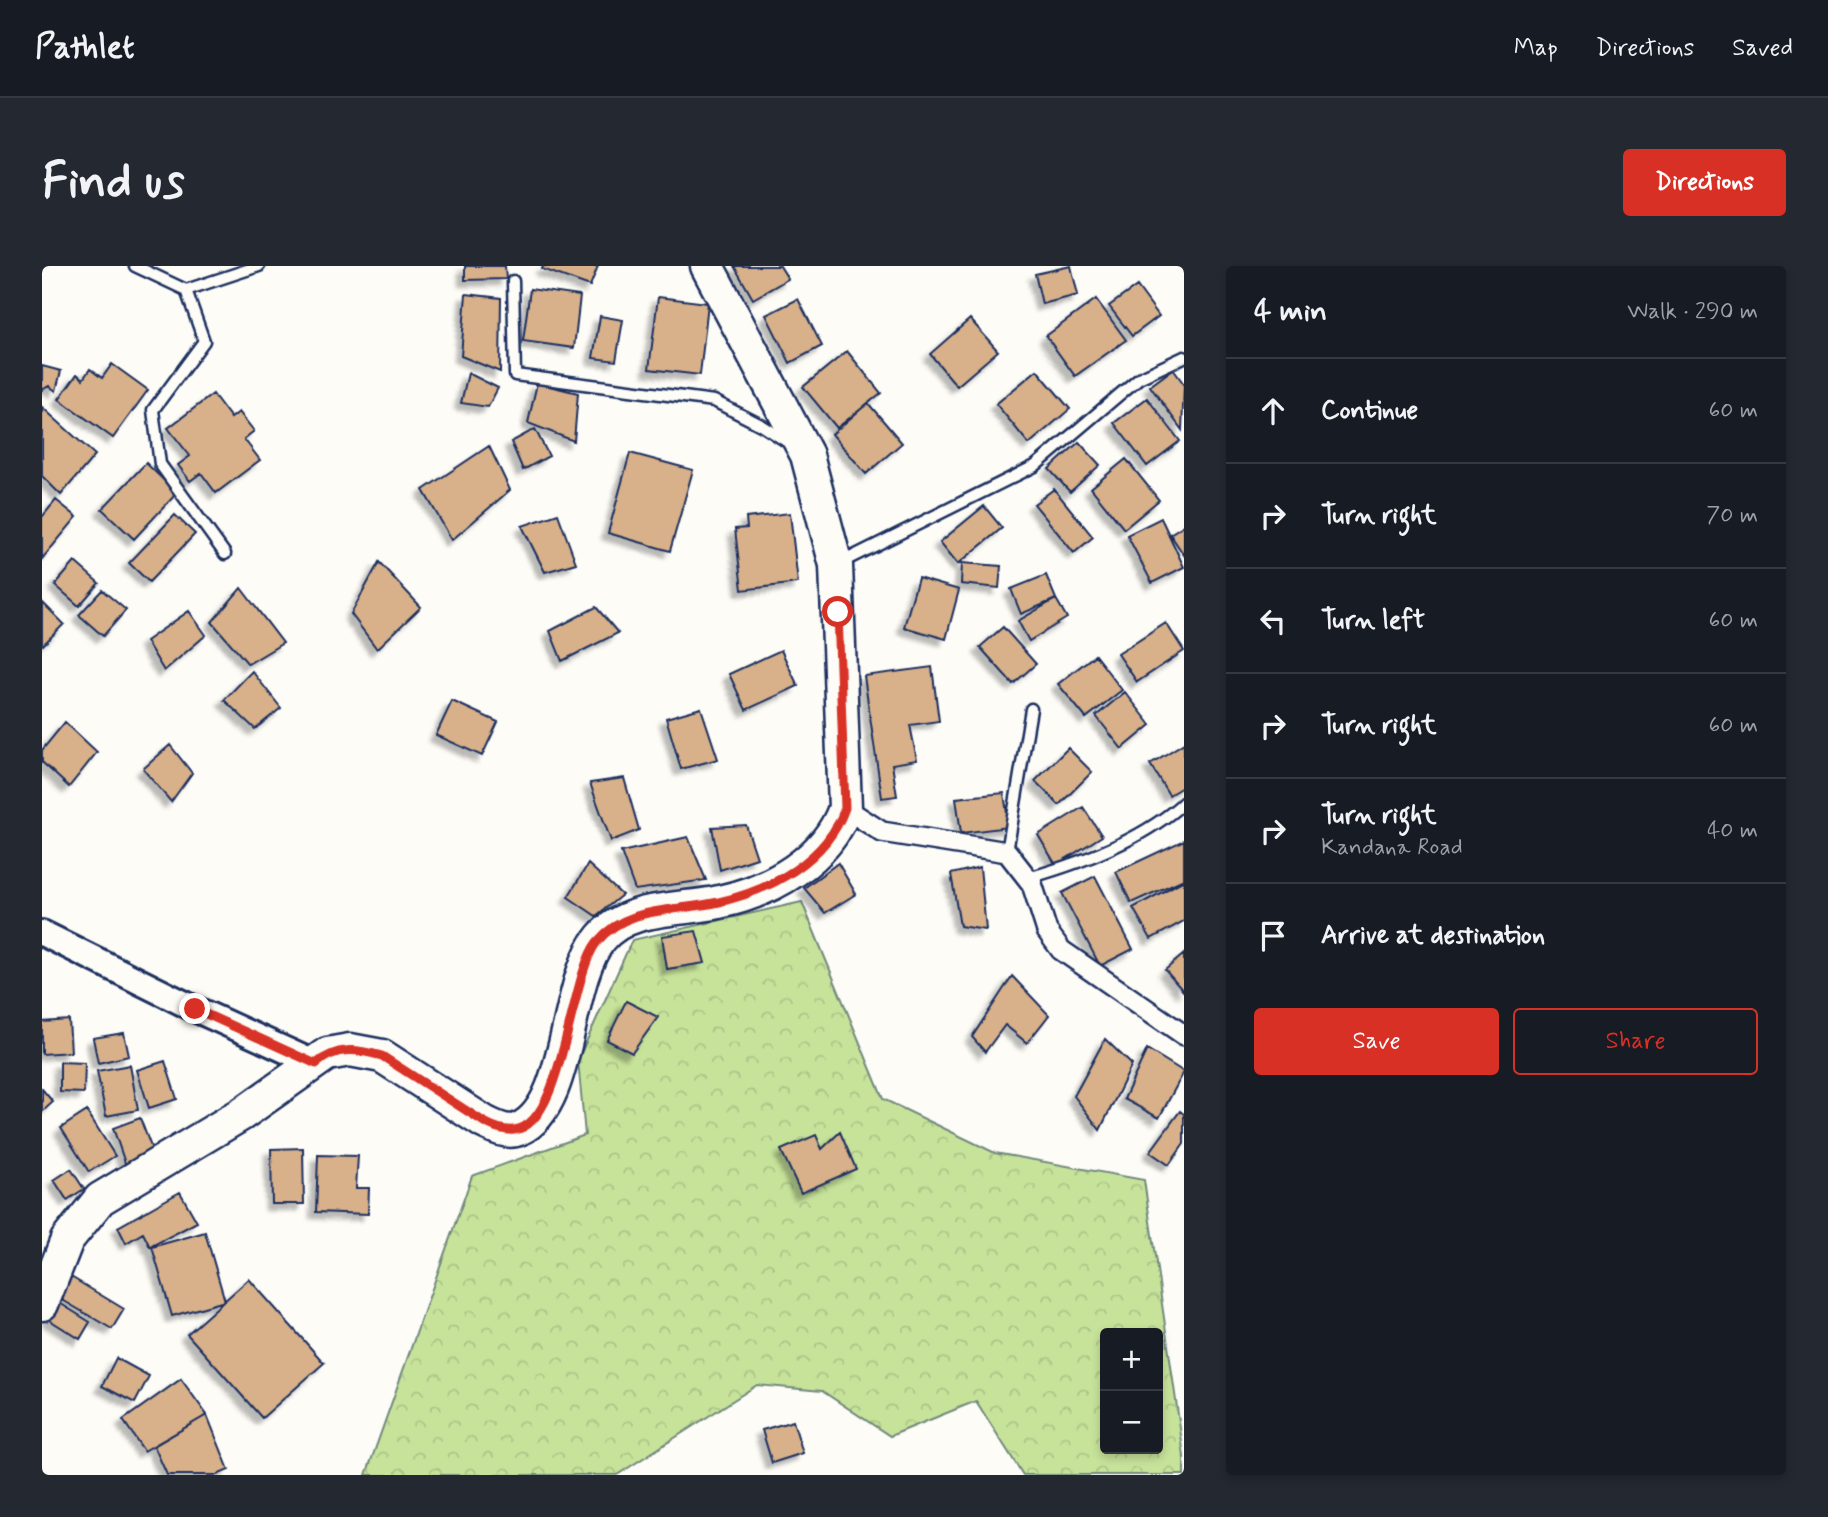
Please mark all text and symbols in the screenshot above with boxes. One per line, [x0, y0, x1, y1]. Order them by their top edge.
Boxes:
text: Pathlet [35, 26, 135, 70]
text: Map [1514, 33, 1558, 64]
text: Directions [1596, 33, 1694, 64]
text: Saved [1732, 33, 1793, 64]
button: Directions [1623, 149, 1786, 216]
text: Find us [42, 150, 185, 215]
text: 4 min [1254, 292, 1327, 331]
text: Walk · 290 m [1627, 297, 1758, 327]
icon: ahead [1254, 392, 1292, 430]
text: Continue [1321, 394, 1418, 428]
text: 60 m [1709, 396, 1758, 426]
icon: right [1254, 497, 1292, 535]
text: Turn right [1321, 499, 1437, 533]
text: 70 m [1706, 501, 1758, 531]
route start [822, 596, 853, 627]
icon: left [1254, 602, 1292, 640]
text: Turn left [1321, 604, 1425, 638]
text: 60 m [1709, 606, 1758, 636]
icon: right [1254, 707, 1292, 745]
text: Turn right [1321, 709, 1437, 743]
text: 60 m [1709, 711, 1758, 741]
text: Turn right [1321, 799, 1437, 833]
icon: right [1254, 812, 1292, 850]
text: 40 m [1707, 816, 1758, 846]
text: Kandana Road [1321, 833, 1463, 863]
icon: arrive [1254, 917, 1292, 955]
text: Arrive at destination [1321, 919, 1545, 953]
route end [179, 993, 210, 1024]
button: Save [1254, 1008, 1499, 1075]
button: Share [1513, 1008, 1758, 1075]
map controls [1100, 1328, 1163, 1454]
button: + [1100, 1328, 1163, 1391]
button: − [1100, 1391, 1163, 1454]

